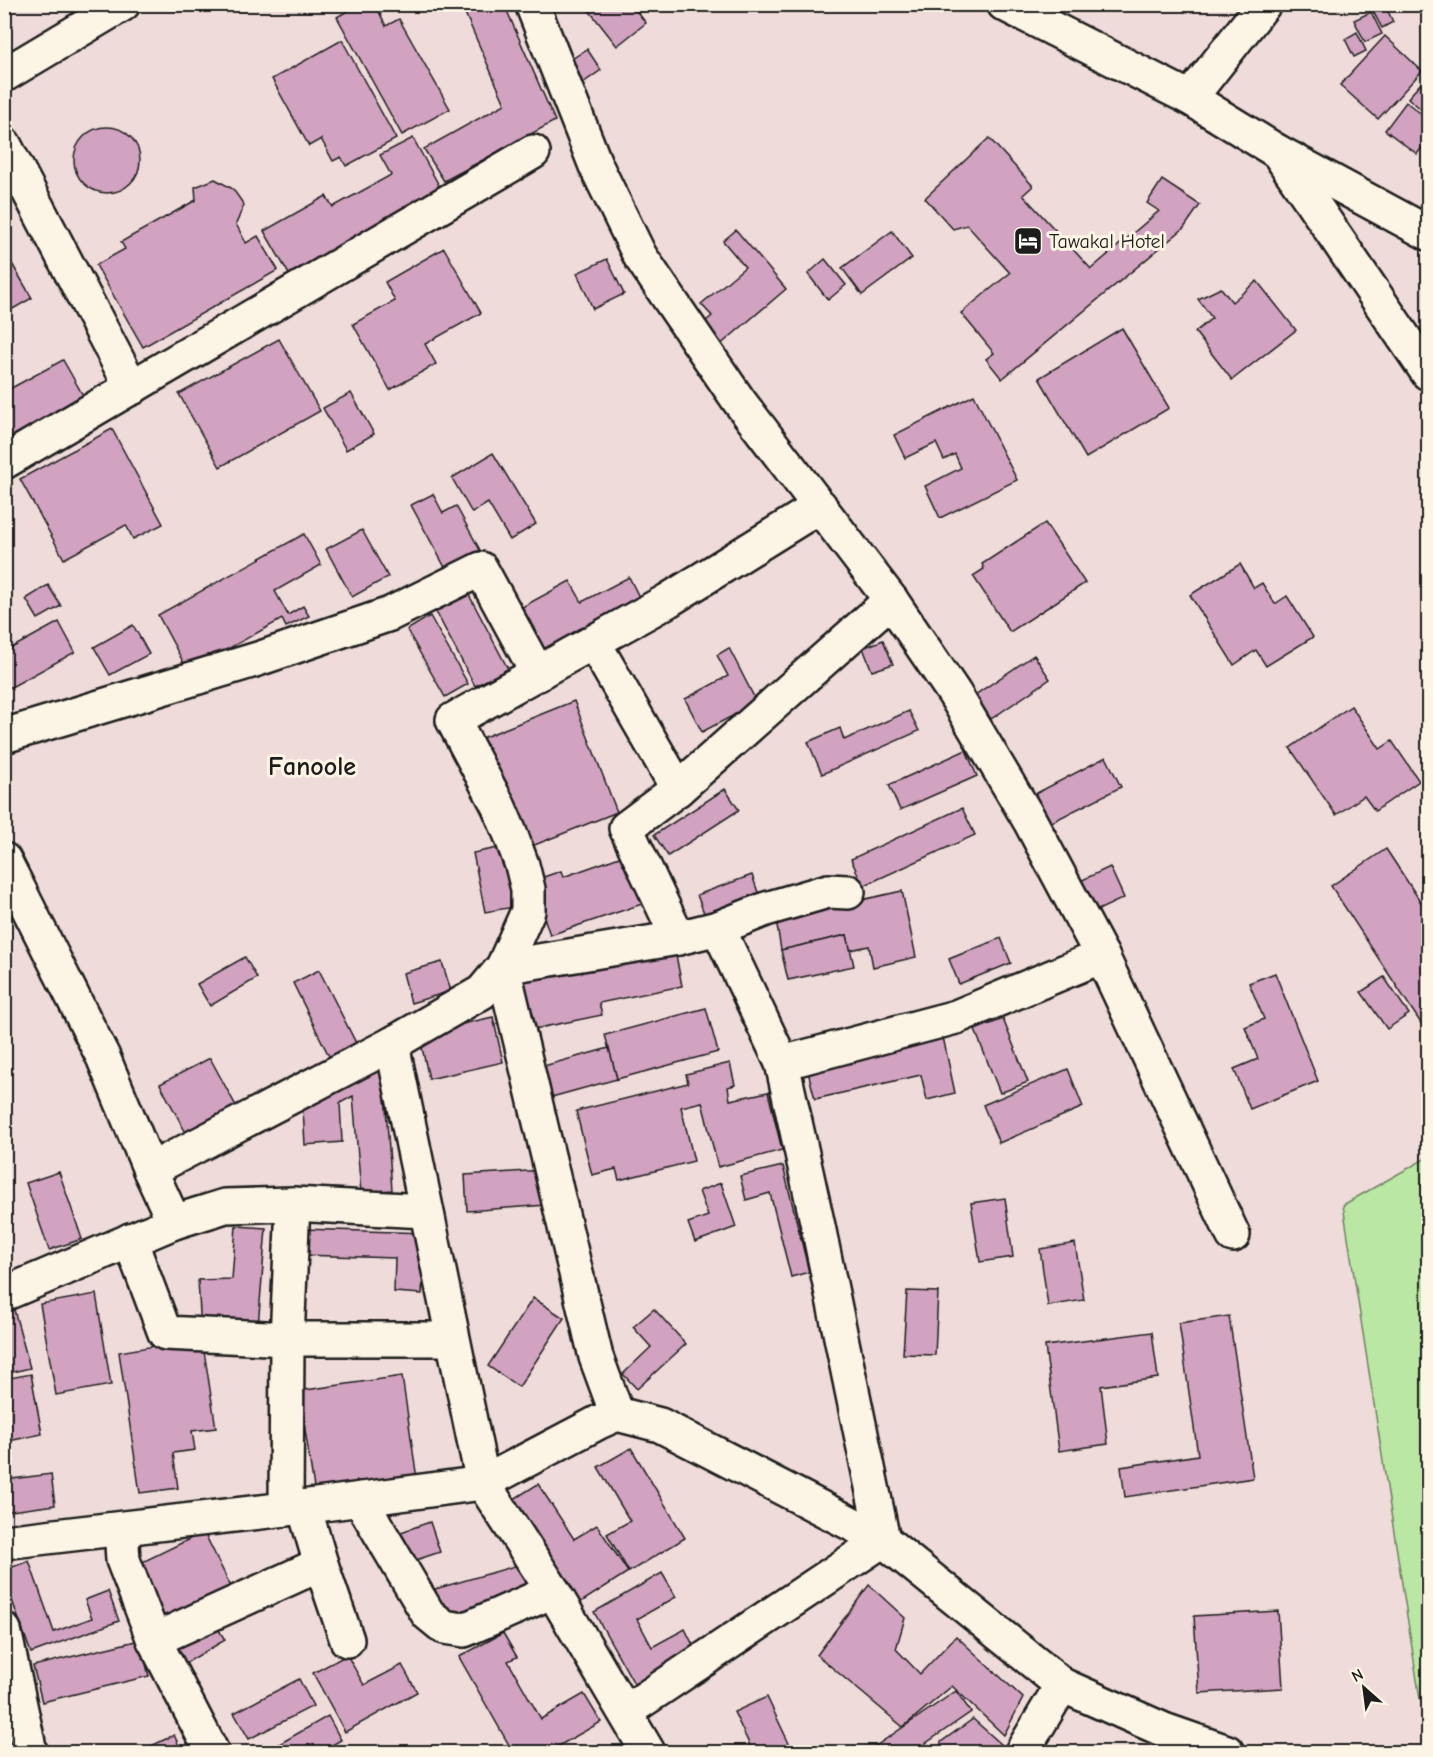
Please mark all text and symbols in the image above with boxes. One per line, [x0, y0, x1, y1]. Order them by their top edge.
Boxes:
hotel icon: Tawakal Hotel [1012, 225, 1044, 257]
place label: Tawakal Hotel [1049, 230, 1165, 253]
district label: Fanoole [268, 752, 356, 782]
north arrow [1334, 1658, 1394, 1718]
text: N [1349, 1665, 1366, 1686]

